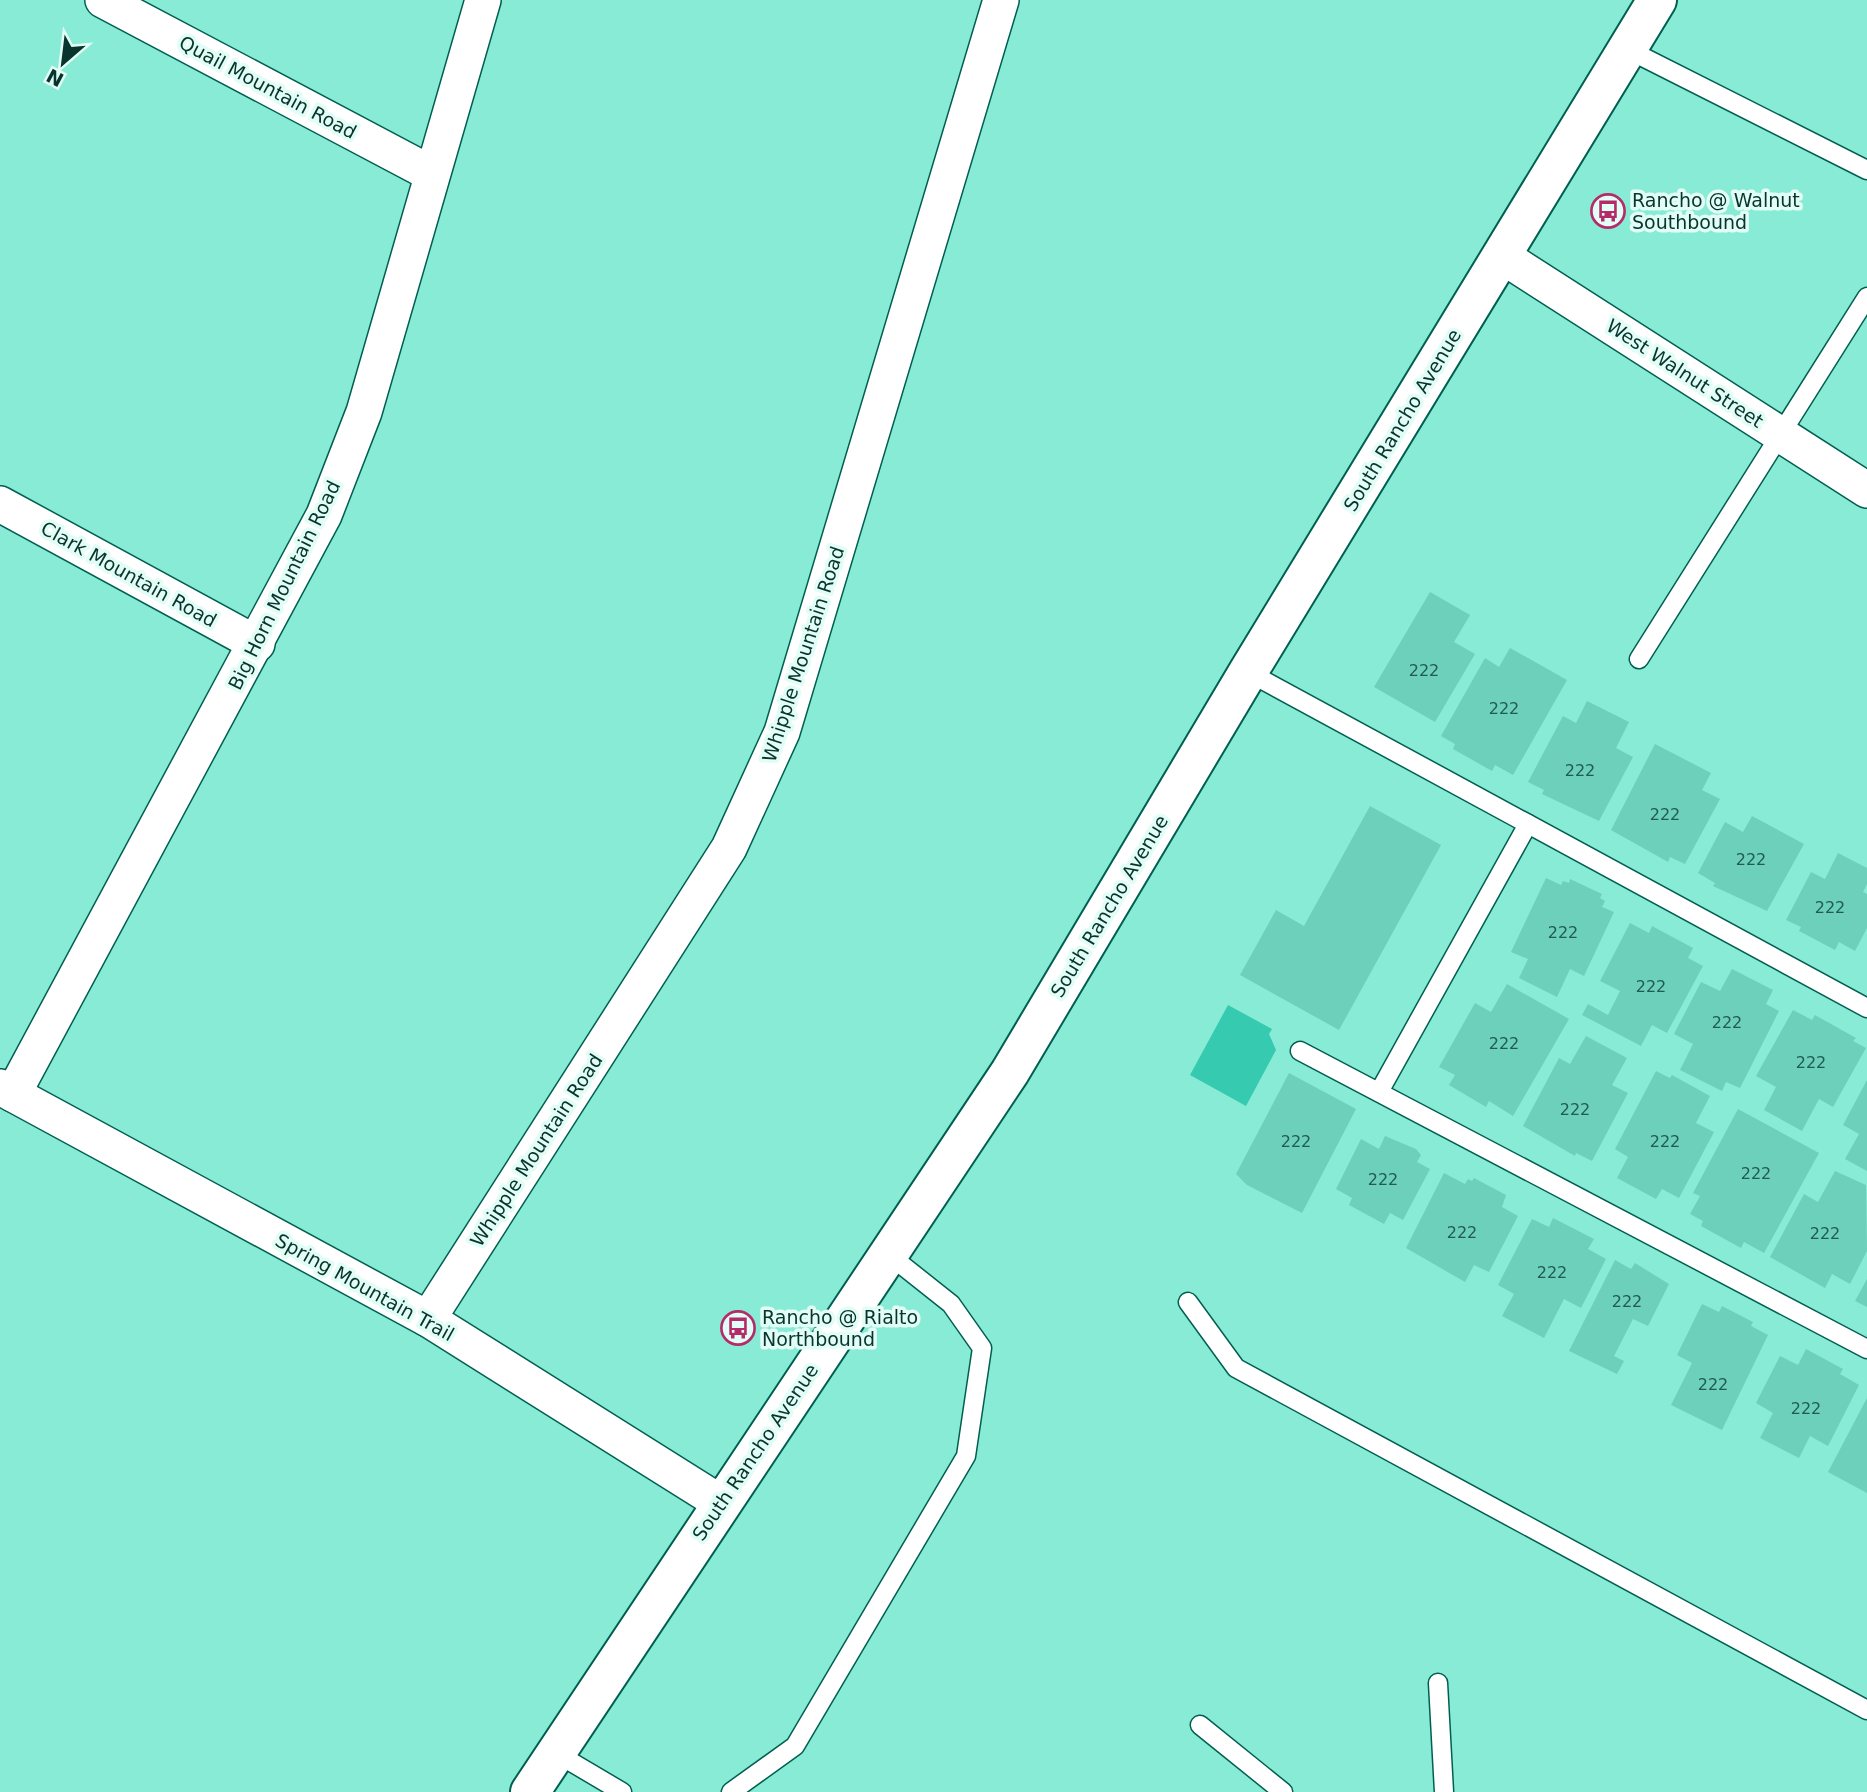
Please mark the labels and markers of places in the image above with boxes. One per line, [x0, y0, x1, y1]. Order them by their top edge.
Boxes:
place label: Rancho @ Walnut Southbound [1632, 189, 1800, 233]
bus stop icon: Rancho @ Walnut Southbound [1589, 192, 1627, 230]
place label: Rancho @ Rialto Northbound [762, 1306, 918, 1350]
bus stop icon: Rancho @ Rialto Northbound [719, 1309, 757, 1347]

